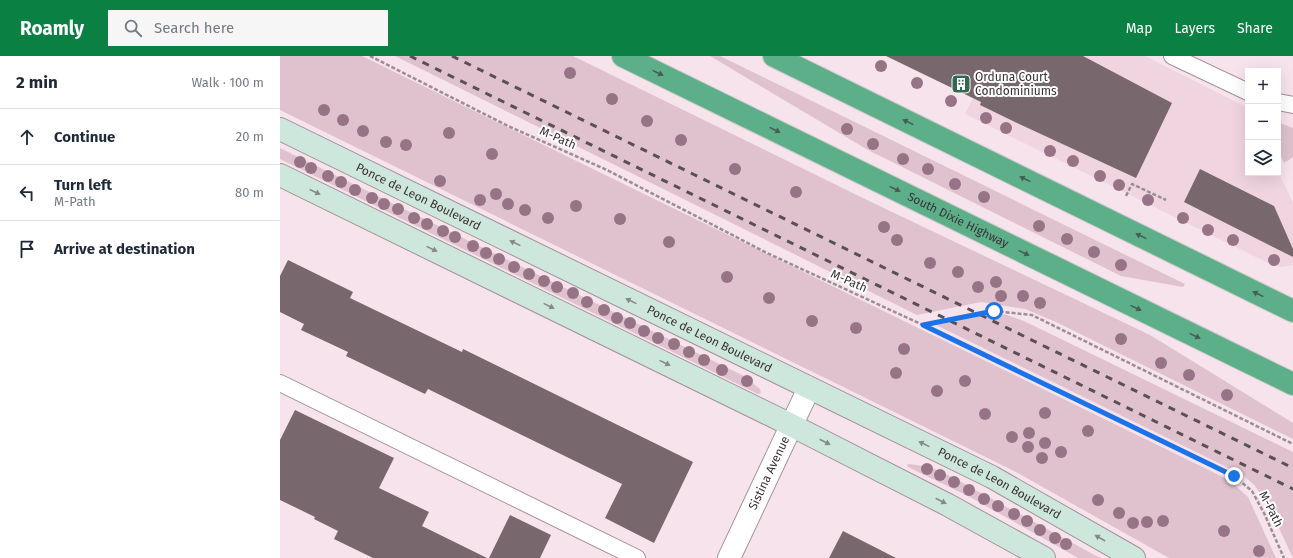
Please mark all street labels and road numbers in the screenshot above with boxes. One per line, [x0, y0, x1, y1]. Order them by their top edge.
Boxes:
street label: M-Path [538, 124, 578, 152]
street label: Ponce de Leon Boulevard [354, 160, 483, 233]
street label: South Dixie Highway [905, 189, 1011, 251]
street label: M-Path [829, 267, 869, 295]
street label: Ponce de Leon Boulevard [645, 302, 774, 375]
street label: Sistina Avenue [746, 434, 792, 512]
street label: Ponce de Leon Boulevard [936, 445, 1063, 522]
street label: M-Path [1256, 489, 1286, 529]

